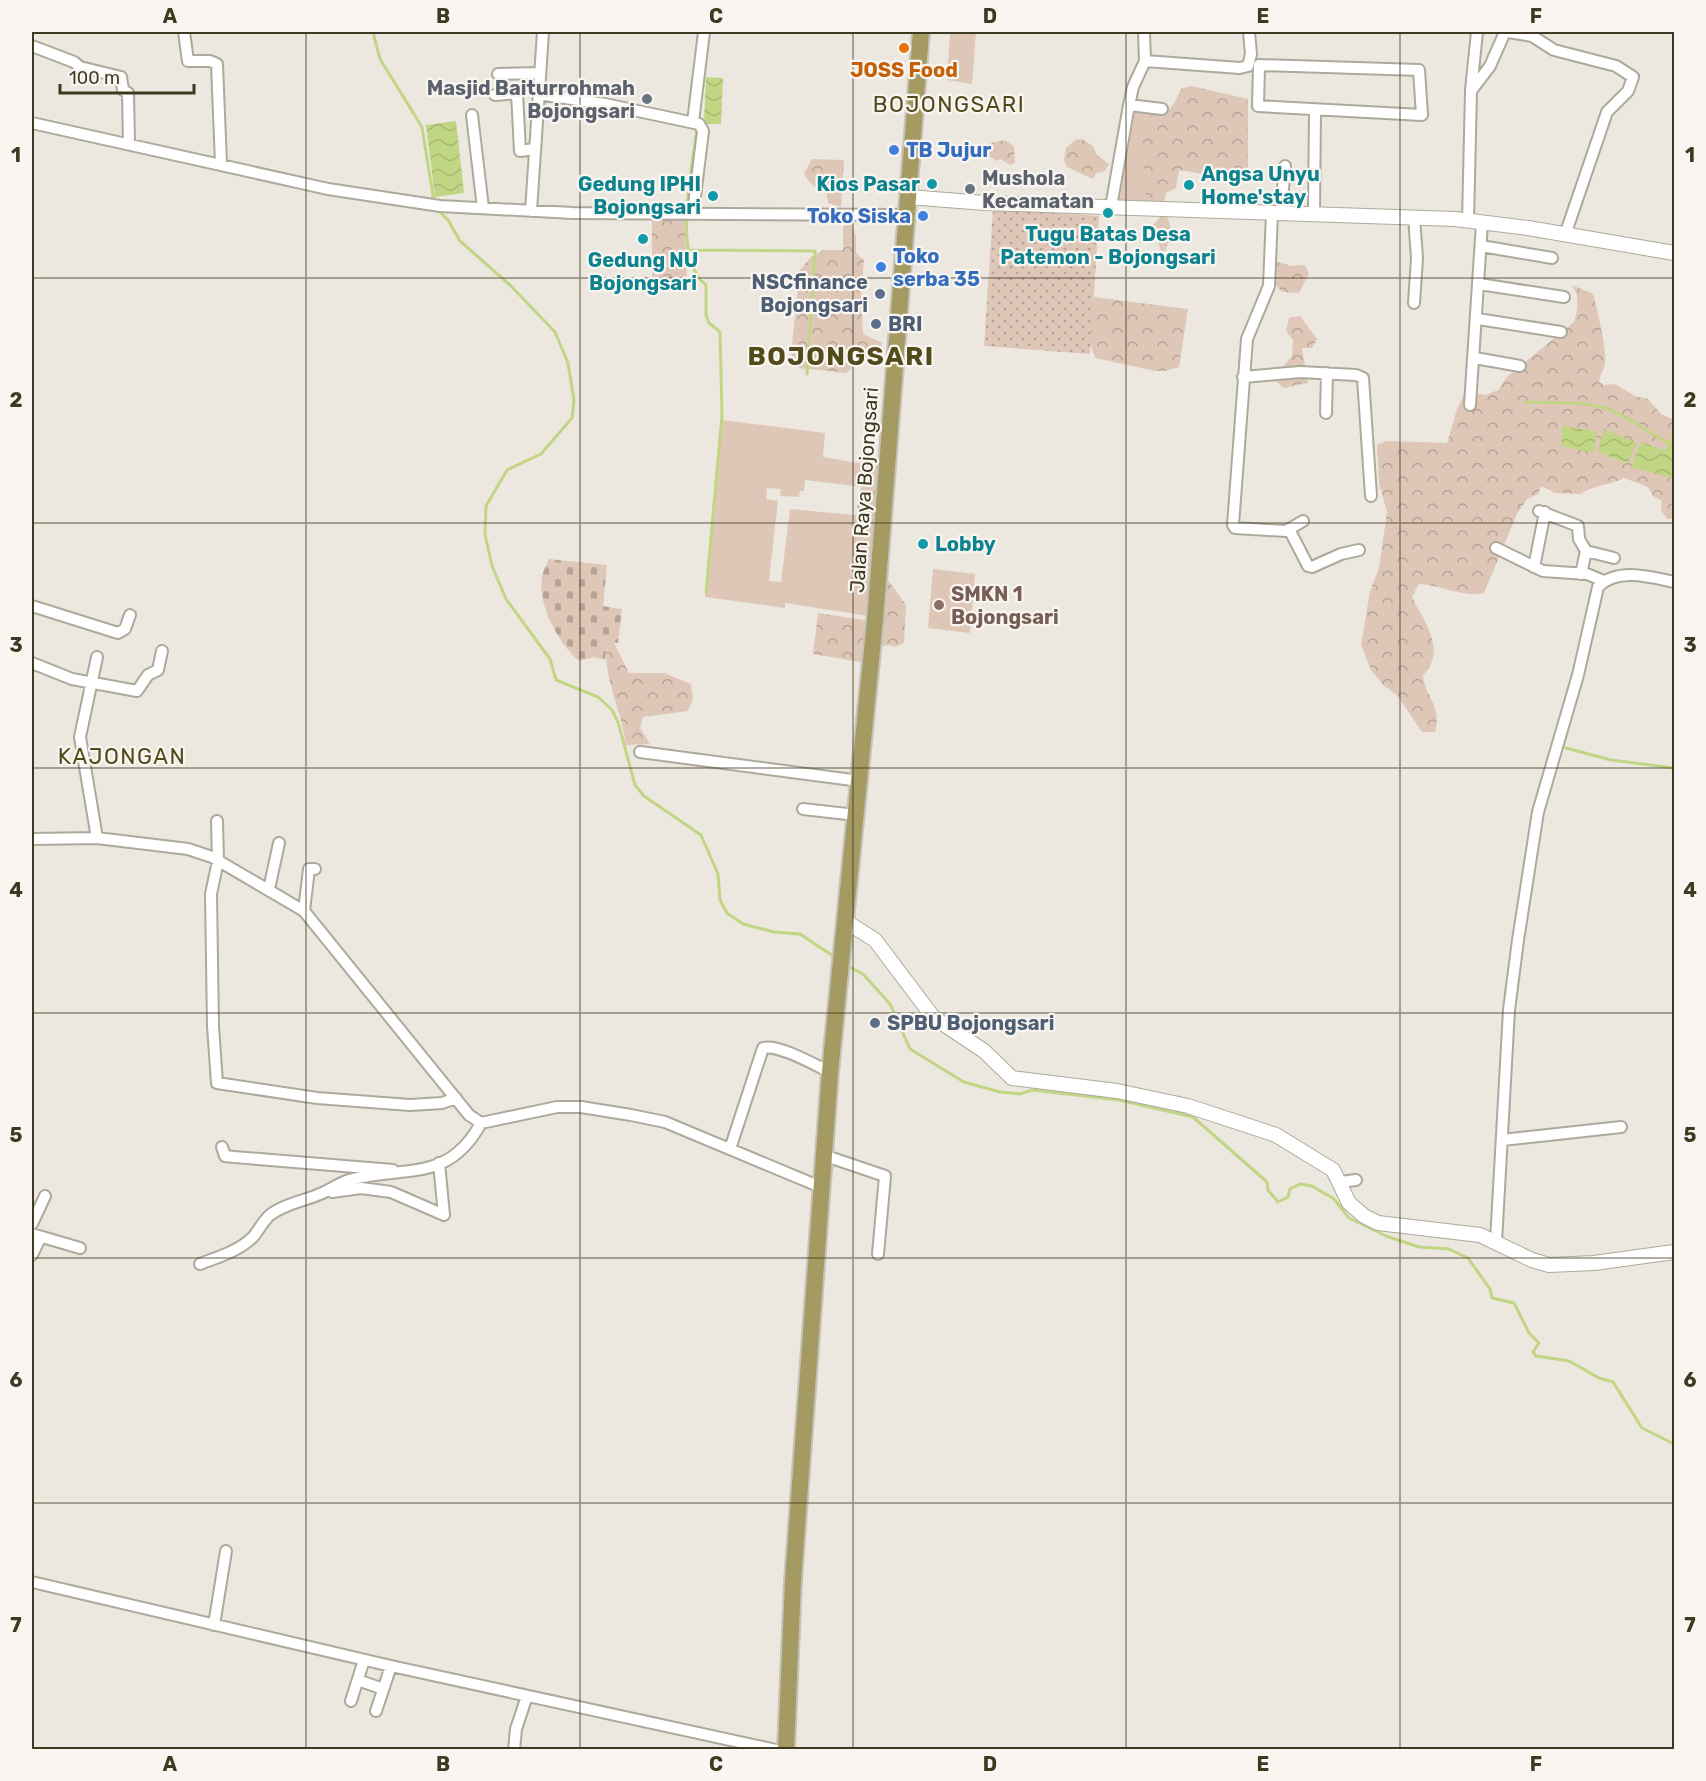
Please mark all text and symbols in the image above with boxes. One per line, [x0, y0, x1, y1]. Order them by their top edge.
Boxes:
text: A [163, 4, 178, 28]
text: B [436, 4, 450, 28]
text: C [709, 4, 723, 28]
text: D [983, 4, 997, 28]
text: E [1257, 4, 1269, 28]
text: F [1530, 4, 1542, 28]
marker: JOSS Food [897, 41, 911, 55]
scale bar [60, 57, 194, 95]
place label: JOSS Food [850, 58, 958, 82]
text: 100 m [69, 67, 120, 89]
place label: Masjid Baiturrohmah Bojongsari [427, 76, 635, 123]
district label: BOJONGSARI [873, 91, 1025, 118]
marker: Masjid Baiturrohmah Bojongsari [640, 92, 654, 106]
place label: TB Jujur [906, 138, 991, 162]
text: 1 [11, 143, 21, 167]
marker: TB Jujur [887, 143, 901, 157]
text: 1 [1685, 143, 1695, 167]
place label: Angsa Unyu Home'stay [1201, 162, 1320, 209]
place label: Mushola Kecamatan [982, 166, 1094, 213]
place label: Gedung IPHI Bojongsari [578, 172, 701, 219]
place label: Kios Pasar [816, 172, 920, 196]
marker: Kios Pasar [925, 177, 939, 191]
marker: Angsa Unyu Home'stay [1182, 178, 1196, 192]
marker: Mushola Kecamatan [963, 182, 977, 196]
marker: Gedung IPHI Bojongsari [706, 189, 720, 203]
place label: Toko Siska [807, 204, 911, 228]
marker: Tugu Batas Desa Patemon - Bojongsari [1101, 206, 1115, 220]
marker: Toko Siska [916, 209, 930, 223]
place label: Tugu Batas Desa Patemon - Bojongsari [1000, 222, 1216, 269]
marker: Gedung NU Bojongsari [636, 232, 650, 246]
place label: Toko serba 35 [893, 244, 980, 291]
place label: Gedung NU Bojongsari [588, 248, 698, 295]
marker: Toko serba 35 [874, 260, 888, 274]
place label: NSCfinance Bojongsari [752, 270, 868, 317]
marker: NSCfinance Bojongsari [873, 287, 887, 301]
place label: BRI [888, 312, 922, 336]
marker: BRI [869, 317, 883, 331]
district label: BOJONGSARI [747, 341, 935, 372]
street label: Jalan Raya Bojongsari [845, 386, 883, 594]
text: 2 [10, 388, 23, 412]
text: 2 [1684, 388, 1697, 412]
place label: Lobby [935, 532, 996, 556]
marker: Lobby [916, 537, 930, 551]
place label: SMKN 1 Bojongsari [951, 582, 1059, 629]
marker: SMKN 1 Bojongsari [932, 598, 946, 612]
text: 3 [9, 633, 23, 657]
text: 3 [1683, 633, 1697, 657]
district label: KAJONGAN [58, 743, 186, 770]
text: 4 [9, 878, 23, 902]
text: 4 [1683, 878, 1697, 902]
place label: SPBU Bojongsari [887, 1011, 1054, 1035]
marker: SPBU Bojongsari [868, 1016, 882, 1030]
text: 5 [10, 1123, 23, 1147]
text: 5 [1684, 1123, 1697, 1147]
text: 6 [9, 1368, 23, 1392]
text: 6 [1683, 1368, 1697, 1392]
text: 7 [10, 1613, 22, 1637]
text: 7 [1684, 1613, 1696, 1637]
text: A [163, 1752, 178, 1776]
text: B [436, 1752, 450, 1776]
text: C [709, 1752, 723, 1776]
text: D [983, 1752, 997, 1776]
text: E [1257, 1752, 1269, 1776]
text: F [1530, 1752, 1542, 1776]

